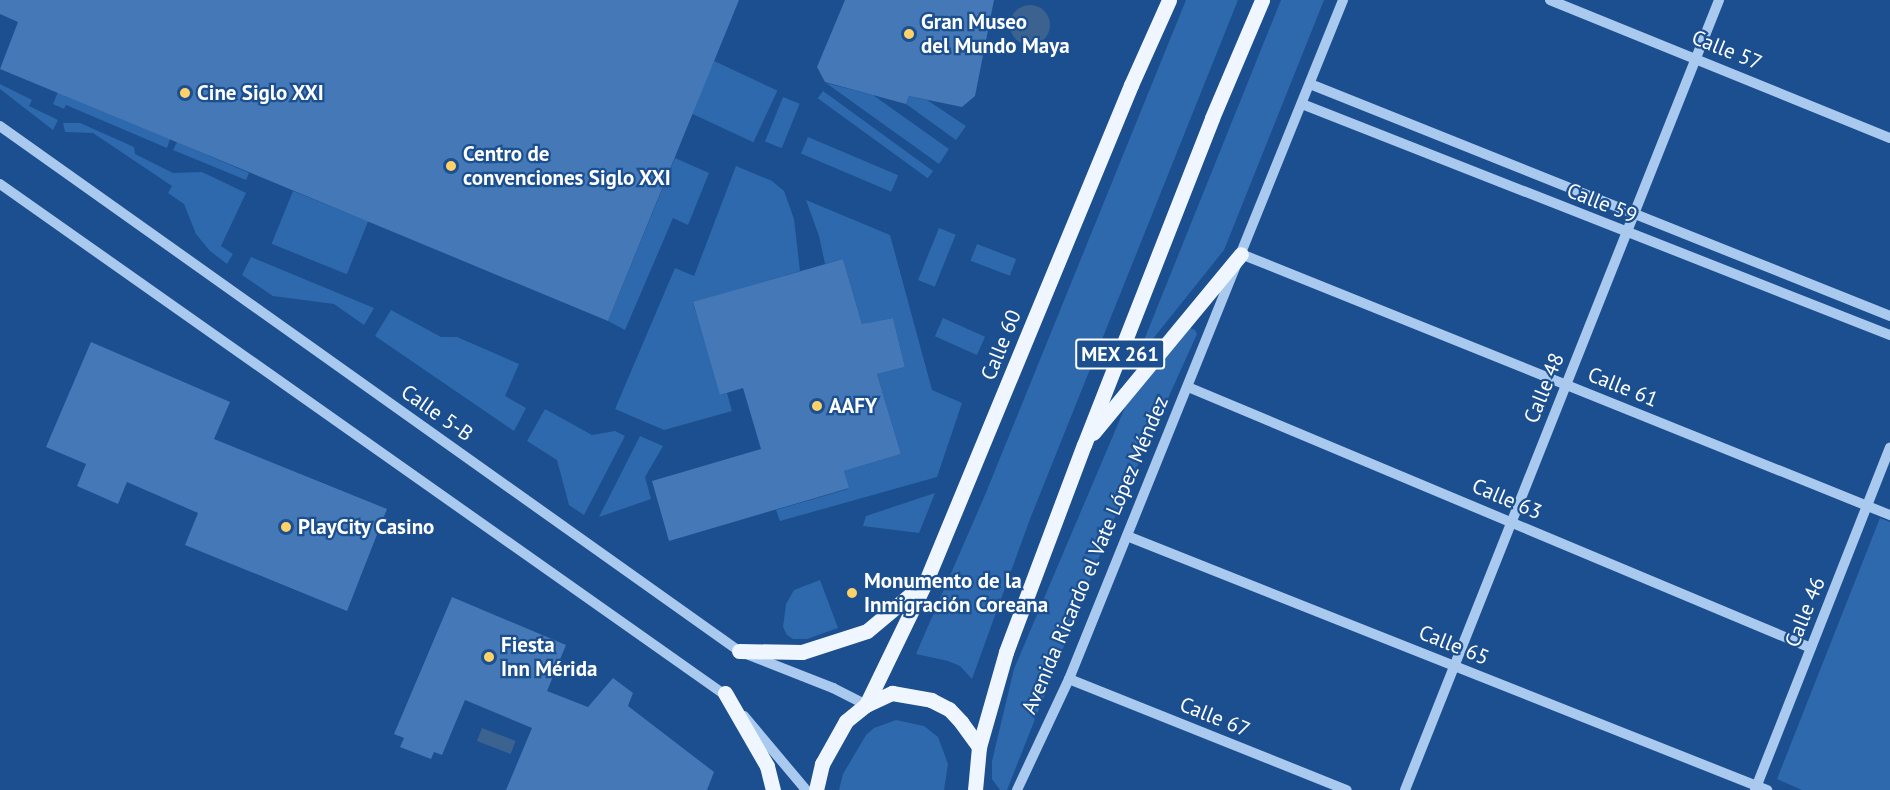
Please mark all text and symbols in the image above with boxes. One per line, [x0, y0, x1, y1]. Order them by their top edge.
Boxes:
place label: Gran Museo del Mundo Maya [921, 9, 1070, 59]
street label: Calle 57 [1688, 25, 1766, 75]
marker: Gran Museo del Mundo Maya [902, 27, 916, 41]
place label: Cine Siglo XXI [197, 80, 324, 106]
marker: Cine Siglo XXI [178, 86, 192, 100]
place label: Centro de convenciones Siglo XXI [463, 141, 671, 191]
marker: Centro de convenciones Siglo XXI [444, 159, 458, 173]
street label: Calle 59 [1563, 178, 1641, 228]
street label: Calle 60 [976, 306, 1026, 384]
road number: MEX 261 [1074, 337, 1166, 371]
street label: Calle 48 [1519, 349, 1569, 427]
street label: Calle 61 [1584, 362, 1662, 412]
street label: Calle 5-B [396, 379, 478, 447]
street label: Avenida Ricardo el Vate López Méndez [1016, 392, 1174, 718]
place label: AAFY [829, 393, 877, 419]
marker: AAFY [810, 399, 824, 413]
street label: Calle 63 [1468, 473, 1546, 525]
place label: PlayCity Casino [298, 514, 435, 540]
marker: PlayCity Casino [279, 520, 293, 534]
place label: Monumento de la Inmigración Coreana [864, 568, 1048, 618]
street label: Calle 46 [1780, 573, 1830, 651]
marker: Monumento de la Inmigración Coreana [845, 586, 859, 600]
street label: Calle 65 [1415, 620, 1493, 670]
place label: Fiesta Inn Mérida [501, 632, 597, 682]
marker: Fiesta Inn Mérida [482, 650, 496, 664]
street label: Calle 67 [1176, 692, 1254, 742]

